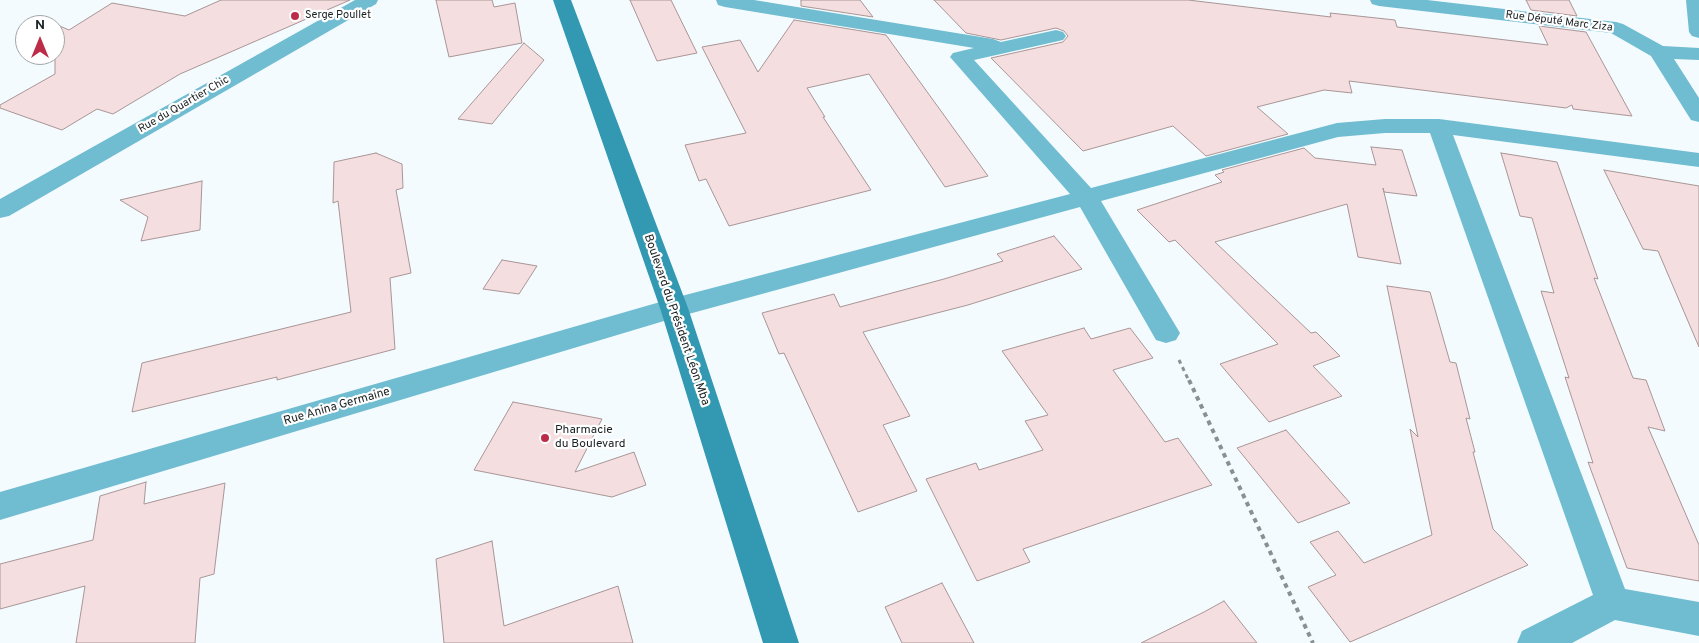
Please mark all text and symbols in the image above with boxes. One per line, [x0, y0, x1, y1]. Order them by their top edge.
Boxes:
place label: Serge Poullet [305, 9, 371, 23]
street label: Rue Député Marc Ziza [1505, 9, 1613, 35]
marker: Serge Poullet [289, 10, 301, 22]
north arrow [15, 15, 65, 65]
text: N [35, 17, 45, 34]
street label: Rue du Quartier Chic [136, 74, 232, 136]
street label: Boulevard du Président Léon Mba [640, 233, 712, 407]
street label: Rue Anina Germaine [282, 385, 392, 429]
place label: Pharmacie du Boulevard [555, 424, 626, 452]
marker: Pharmacie du Boulevard [539, 432, 551, 444]

